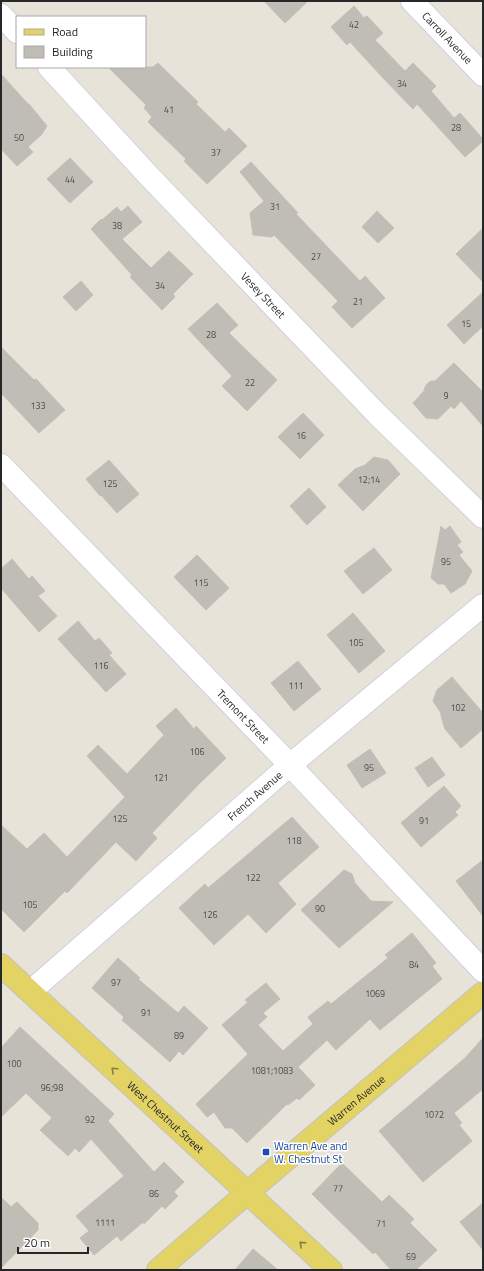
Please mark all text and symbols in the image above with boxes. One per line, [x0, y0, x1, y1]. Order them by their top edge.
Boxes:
street label: Carroll Avenue [418, 8, 477, 68]
legend [16, 16, 146, 68]
house number: 42 [349, 18, 359, 31]
text: Road [52, 22, 78, 41]
text: Building [52, 42, 93, 61]
house number: 34 [397, 77, 407, 90]
house number: 41 [164, 103, 174, 116]
house number: 28 [451, 121, 461, 134]
house number: 50 [14, 131, 24, 144]
house number: 37 [211, 146, 221, 159]
house number: 44 [65, 173, 75, 186]
house number: 31 [270, 200, 280, 213]
house number: 38 [112, 219, 122, 232]
house number: 27 [311, 250, 321, 263]
street label: Vesey Street [237, 269, 289, 322]
house number: 34 [155, 279, 165, 292]
house number: 21 [353, 295, 363, 308]
house number: 15 [461, 317, 471, 330]
house number: 28 [206, 328, 216, 341]
house number: 22 [245, 376, 255, 389]
house number: 9 [443, 389, 449, 402]
house number: 133 [30, 399, 46, 412]
house number: 16 [296, 429, 306, 442]
house number: 12;14 [358, 473, 380, 486]
house number: 125 [102, 477, 118, 490]
house number: 95 [441, 555, 451, 568]
house number: 115 [193, 576, 209, 589]
house number: 105 [348, 636, 364, 649]
house number: 116 [93, 659, 109, 672]
house number: 111 [288, 679, 304, 692]
street label: Tremont Street [213, 686, 273, 747]
house number: 102 [450, 701, 466, 714]
house number: 106 [189, 745, 205, 758]
house number: 95 [364, 761, 374, 774]
street label: French Avenue [224, 767, 286, 824]
house number: 121 [153, 771, 169, 784]
house number: 125 [112, 812, 128, 825]
house number: 91 [419, 814, 429, 827]
house number: 118 [286, 834, 302, 847]
house number: 122 [245, 871, 261, 884]
house number: 105 [22, 898, 38, 911]
house number: 90 [315, 902, 325, 915]
house number: 126 [202, 908, 218, 921]
house number: 84 [409, 958, 419, 971]
house number: 97 [111, 976, 121, 989]
house number: 1069 [365, 987, 385, 1000]
house number: 91 [141, 1006, 151, 1019]
house number: 89 [174, 1029, 184, 1042]
house number: 100 [6, 1057, 22, 1070]
house number: 1081;1083 [251, 1064, 293, 1077]
one-way arrow [111, 1067, 119, 1074]
street label: Warren Avenue [324, 1071, 389, 1129]
street label: West Chestnut Street [124, 1077, 208, 1157]
house number: 96;98 [41, 1081, 63, 1094]
house number: 1072 [424, 1108, 444, 1121]
house number: 92 [85, 1113, 95, 1126]
place label: Warren Ave and W. Chestnut St [274, 1138, 347, 1167]
marker: Warren Ave and W. Chestnut St [261, 1147, 271, 1157]
house number: 77 [333, 1182, 343, 1195]
house number: 86 [149, 1187, 159, 1200]
house number: 1111 [95, 1216, 115, 1229]
house number: 71 [376, 1217, 386, 1230]
scale bar [18, 1229, 88, 1255]
text: 20 m [24, 1233, 50, 1252]
one-way arrow [299, 1241, 307, 1248]
house number: 69 [406, 1250, 416, 1263]

